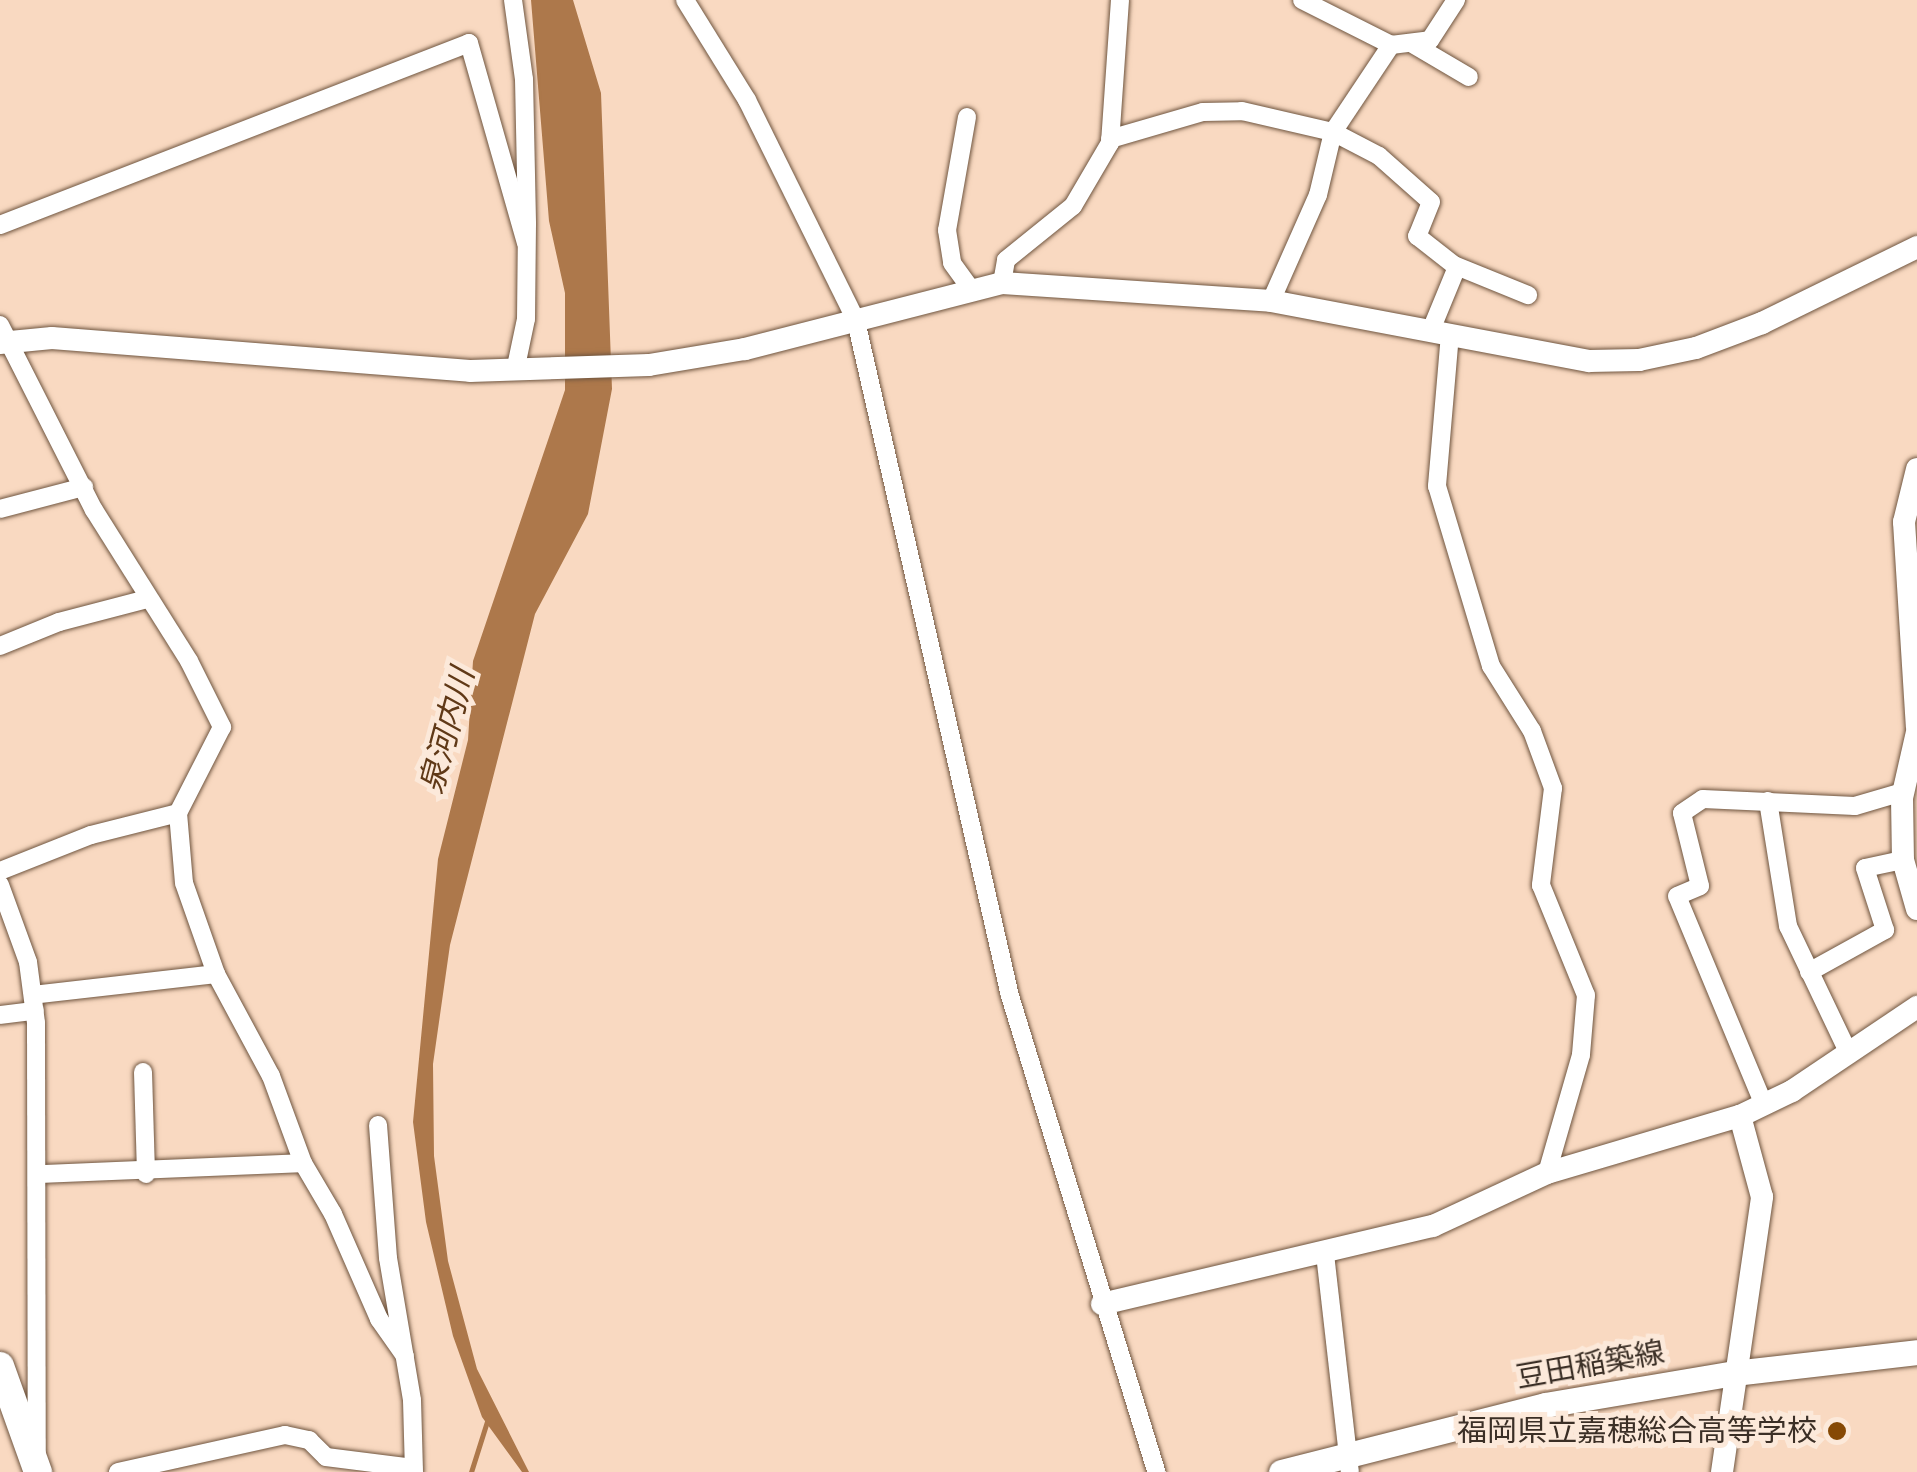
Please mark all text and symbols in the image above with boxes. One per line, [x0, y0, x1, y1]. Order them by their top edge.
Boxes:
water label: 泉河内川 [412, 664, 482, 798]
street label: 豆田稲築線 [1513, 1334, 1667, 1396]
place label: 福岡県立嘉穂総合高等学校 [1457, 1413, 1817, 1449]
marker: 福岡県立嘉穂総合高等学校 [1826, 1420, 1848, 1442]

